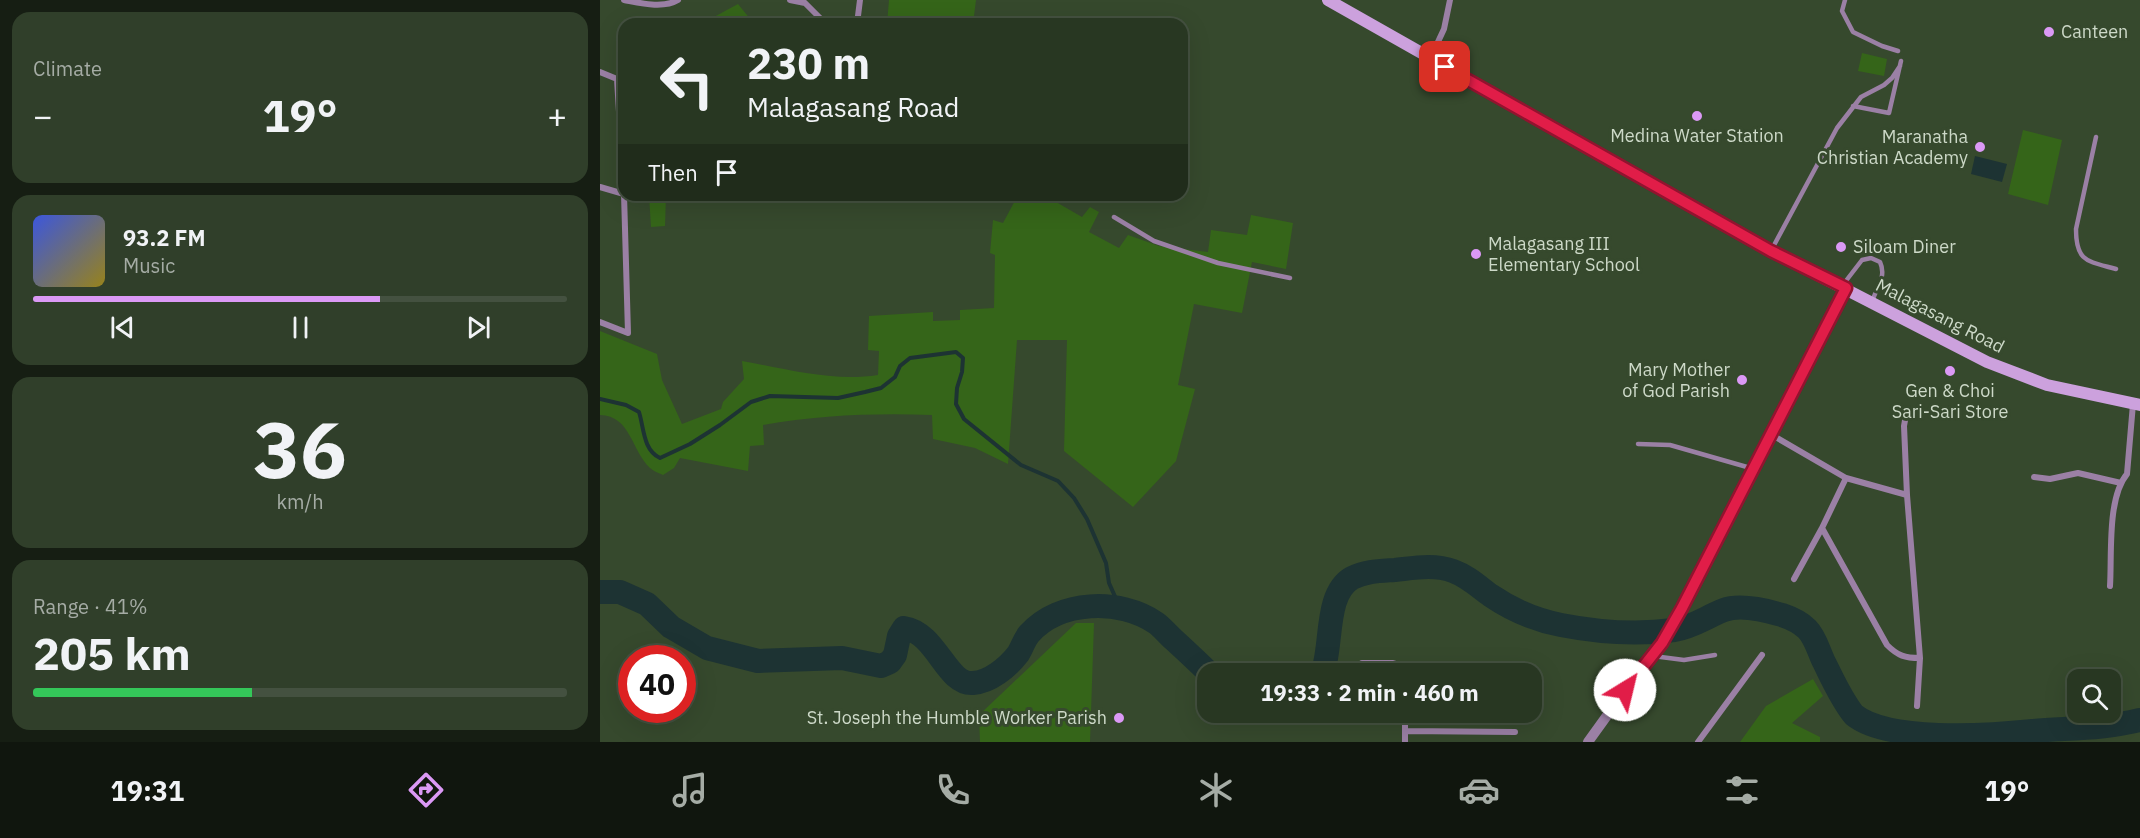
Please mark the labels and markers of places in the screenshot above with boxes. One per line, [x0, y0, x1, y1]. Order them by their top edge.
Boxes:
place label: Canteen [2061, 20, 2128, 43]
marker: Canteen [2042, 25, 2056, 39]
pin [1419, 41, 1470, 92]
marker: Medina Water Station [1690, 109, 1704, 123]
place label: Medina Water Station [1610, 124, 1784, 147]
place label: Maranatha Christian Academy [1817, 125, 1968, 169]
marker: Maranatha Christian Academy [1973, 140, 1987, 154]
place label: Malagasang III Elementary School [1488, 232, 1640, 276]
place label: Siloam Diner [1853, 235, 1956, 258]
marker: Siloam Diner [1834, 240, 1848, 254]
marker: Malagasang III Elementary School [1469, 247, 1483, 261]
place label: Mary Mother of God Parish [1622, 358, 1730, 402]
marker: Gen & Choi Sari-Sari Store [1943, 364, 1957, 378]
marker: Mary Mother of God Parish [1735, 373, 1749, 387]
place label: Gen & Choi Sari-Sari Store [1892, 379, 2008, 423]
place label: St. Joseph the Humble Worker Parish [807, 706, 1107, 729]
marker: St. Joseph the Humble Worker Parish [1112, 711, 1126, 725]

